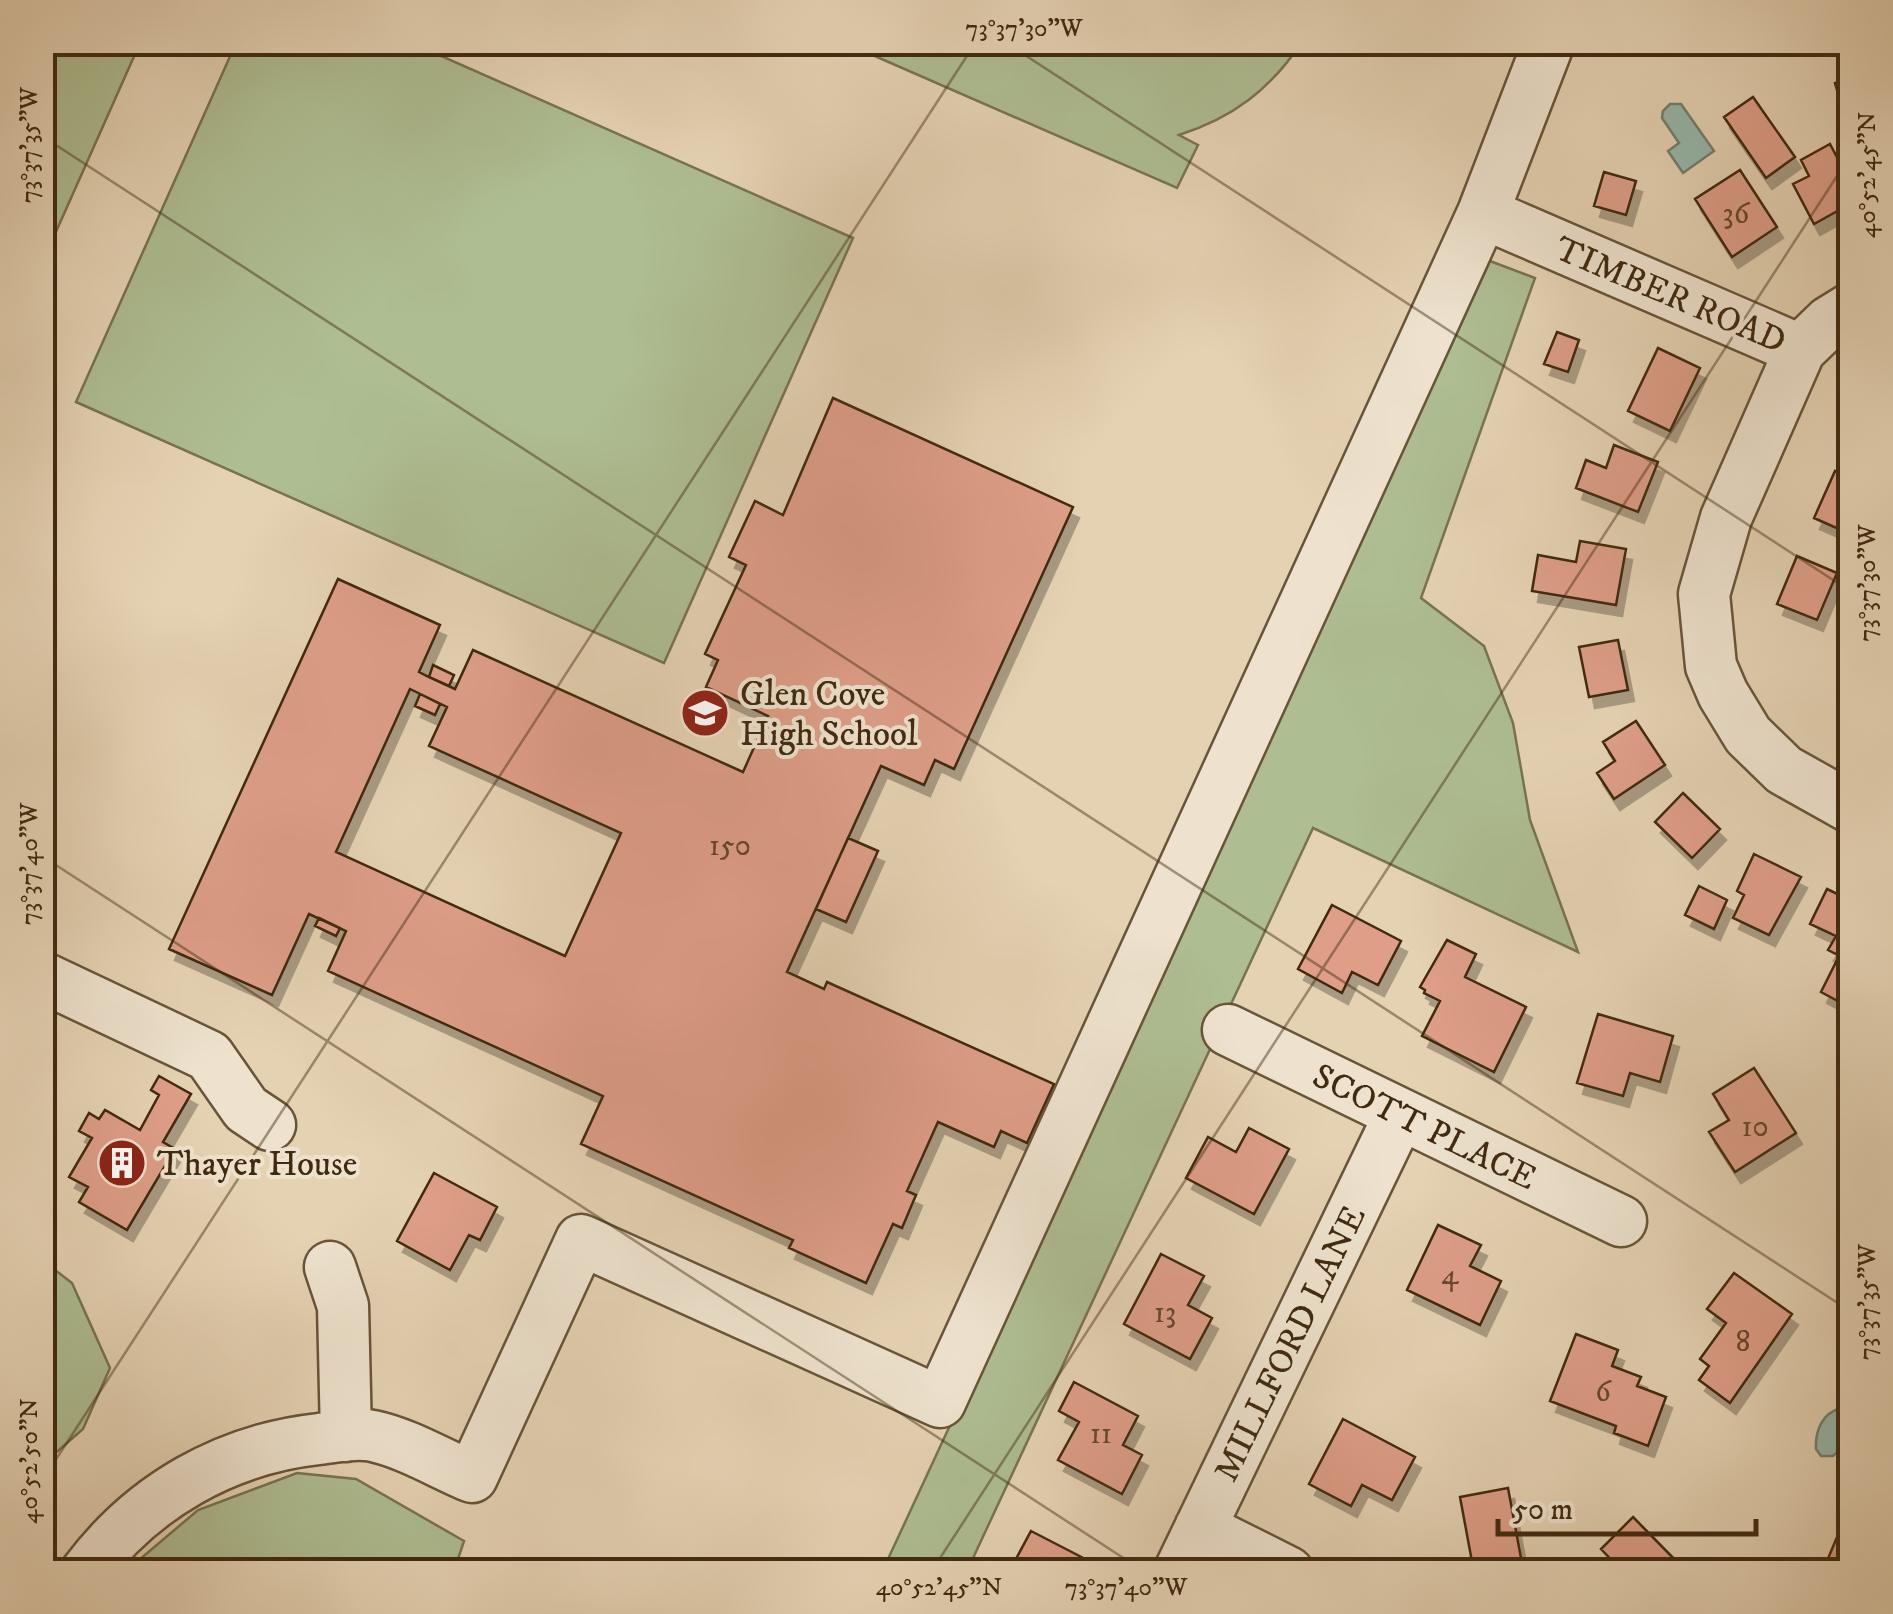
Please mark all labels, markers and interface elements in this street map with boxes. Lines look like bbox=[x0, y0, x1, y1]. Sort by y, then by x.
text: 73°37'30"W bbox=[965, 13, 1084, 44]
text: 73°37'35"W bbox=[14, 86, 45, 203]
text: 40°52'45"N bbox=[1852, 112, 1883, 238]
house number: 36 bbox=[1723, 196, 1751, 233]
street label: TIMBER ROAD bbox=[1548, 227, 1792, 364]
text: 73°37'30"W bbox=[1852, 523, 1883, 642]
place label: Glen Cove High School bbox=[740, 673, 918, 757]
school or university icon: Glen Cove High School bbox=[679, 687, 731, 739]
text: 73°37'40"W bbox=[14, 802, 45, 925]
house number: 150 bbox=[709, 828, 751, 865]
street label: SCOTT PLACE bbox=[1305, 1055, 1543, 1201]
house number: 10 bbox=[1741, 1109, 1769, 1146]
building icon: Thayer House bbox=[96, 1137, 148, 1189]
place label: Thayer House bbox=[157, 1143, 357, 1187]
street label: MILLFORD LANE bbox=[1205, 1199, 1377, 1489]
text: 73°37'35"W bbox=[1852, 1243, 1883, 1360]
house number: 4 bbox=[1441, 1257, 1459, 1294]
house number: 13 bbox=[1154, 1295, 1176, 1332]
house number: 8 bbox=[1735, 1324, 1751, 1361]
house number: 6 bbox=[1595, 1374, 1612, 1411]
text: 40°52'50"N bbox=[14, 1398, 45, 1524]
house number: 11 bbox=[1090, 1416, 1112, 1453]
scale bar bbox=[1498, 1474, 1756, 1536]
text: 50 m bbox=[1513, 1492, 1573, 1529]
text: 40°52'45"N bbox=[876, 1572, 1002, 1603]
text: 73°37'40"W bbox=[1065, 1572, 1188, 1603]

